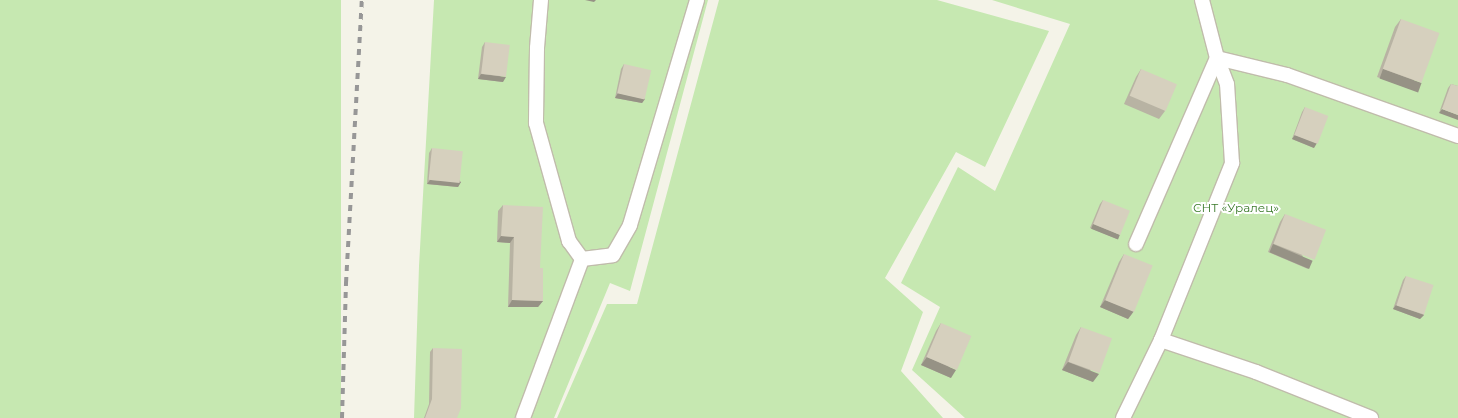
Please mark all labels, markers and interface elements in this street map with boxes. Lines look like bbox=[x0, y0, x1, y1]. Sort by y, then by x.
park label: СНТ «Уралец» bbox=[1193, 201, 1279, 215]

